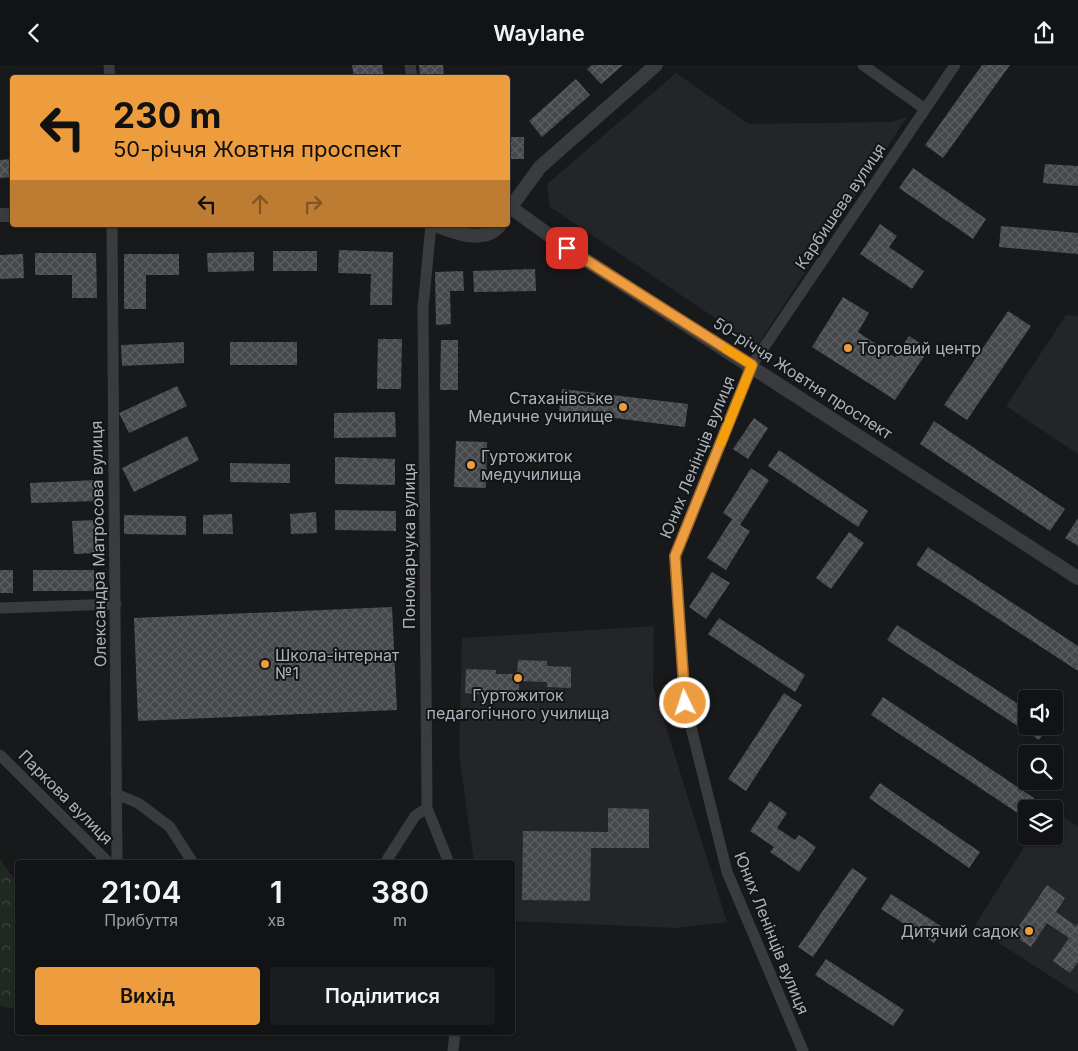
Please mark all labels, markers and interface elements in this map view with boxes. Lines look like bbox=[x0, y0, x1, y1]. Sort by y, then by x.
icon: back bbox=[20, 19, 48, 47]
icon: share bbox=[1030, 19, 1058, 47]
text: Waylane bbox=[493, 20, 585, 46]
text: 230 m bbox=[113, 94, 221, 136]
icon: left bbox=[30, 95, 95, 160]
text: 50-річчя Жовтня проспект bbox=[113, 136, 401, 162]
street label: Карбишева вулиця bbox=[790, 139, 890, 273]
icon: left bbox=[193, 190, 221, 218]
icon: ahead bbox=[246, 190, 274, 218]
icon: right bbox=[299, 190, 327, 218]
pin bbox=[546, 227, 588, 269]
icon: arrive bbox=[553, 234, 581, 262]
street label: 50-річчя Жовтня проспект bbox=[710, 313, 897, 444]
place label: Торговий центр bbox=[858, 338, 981, 358]
marker: Торговий центр bbox=[842, 342, 854, 354]
street label: Юних Ленінців вулиця bbox=[655, 373, 739, 541]
place label: Стаханівське Медичне училище bbox=[468, 388, 613, 426]
marker: Стаханівське Медичне училище bbox=[617, 401, 629, 413]
street label: Олександра Матросова вулиця bbox=[86, 421, 110, 667]
place label: Гуртожиток медучилища bbox=[481, 446, 581, 484]
marker: Гуртожиток медучилища bbox=[465, 459, 477, 471]
street label: Пономарчука вулиця bbox=[399, 463, 419, 629]
place label: Школа-інтернат №1 bbox=[275, 645, 400, 683]
marker: Школа-інтернат №1 bbox=[259, 658, 271, 670]
marker: Гуртожиток педагогічного училища bbox=[512, 672, 524, 684]
position arrow bbox=[658, 676, 710, 728]
place label: Гуртожиток педагогічного училища bbox=[426, 685, 610, 723]
map controls bbox=[1018, 690, 1063, 845]
button: sound bbox=[1018, 690, 1063, 735]
button: search bbox=[1018, 745, 1063, 790]
street label: Паркова вулиця bbox=[15, 746, 117, 848]
button: layers bbox=[1018, 800, 1063, 845]
street label: Юних Ленінців вулиця bbox=[730, 849, 814, 1017]
text: 21:04 bbox=[101, 874, 182, 910]
text: 1 bbox=[270, 874, 283, 910]
text: 380 bbox=[371, 874, 429, 910]
text: Прибуття bbox=[104, 910, 178, 930]
text: хв bbox=[267, 910, 285, 930]
text: m bbox=[393, 910, 407, 930]
place label: Дитячий садок bbox=[901, 921, 1019, 941]
marker: Дитячий садок bbox=[1023, 925, 1035, 937]
button: Вихід bbox=[35, 967, 260, 1025]
button: Поділитися bbox=[270, 967, 495, 1025]

